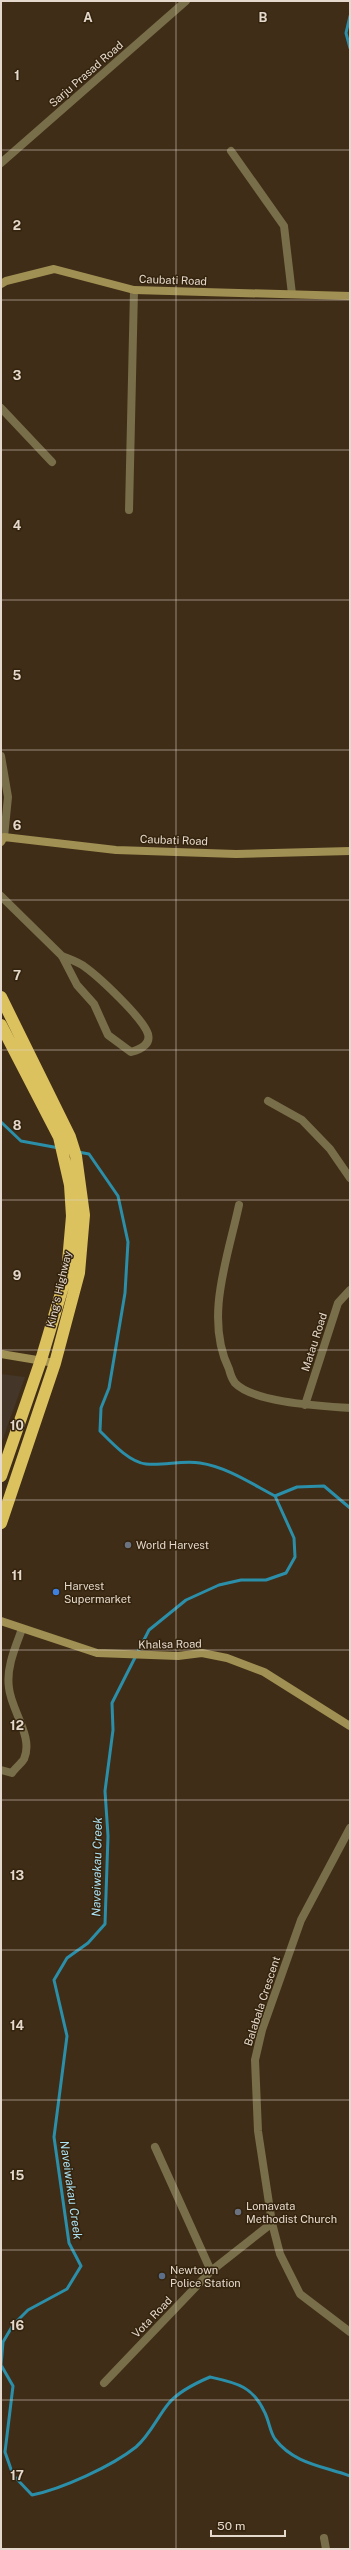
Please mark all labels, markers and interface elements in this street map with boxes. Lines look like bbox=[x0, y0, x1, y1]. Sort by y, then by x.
text: A bbox=[83, 10, 93, 25]
text: B bbox=[259, 10, 268, 25]
street label: Sarju Prasad Road bbox=[47, 39, 125, 109]
text: 1 bbox=[14, 68, 20, 83]
text: 2 bbox=[13, 218, 21, 233]
street label: Caubati Road bbox=[139, 273, 207, 287]
text: 3 bbox=[13, 368, 22, 383]
text: 4 bbox=[13, 518, 22, 533]
text: 5 bbox=[13, 668, 22, 683]
text: 6 bbox=[13, 818, 22, 833]
street label: Caubati Road bbox=[140, 833, 208, 847]
text: 7 bbox=[13, 968, 21, 983]
text: 8 bbox=[13, 1118, 22, 1133]
street label: King's Highway bbox=[44, 1250, 74, 1328]
text: 9 bbox=[13, 1268, 21, 1283]
street label: Matau Road bbox=[299, 1311, 329, 1373]
text: 10 bbox=[10, 1418, 24, 1433]
place label: World Harvest bbox=[136, 1539, 209, 1551]
marker: World Harvest bbox=[123, 1540, 133, 1550]
text: 11 bbox=[11, 1568, 23, 1583]
place label: Harvest Supermarket bbox=[64, 1580, 131, 1605]
marker: Harvest Supermarket bbox=[51, 1587, 61, 1597]
street label: Khalsa Road bbox=[138, 1637, 202, 1651]
text: 12 bbox=[10, 1718, 24, 1733]
water label: Naveiwakau Creek bbox=[89, 1817, 105, 1917]
text: 13 bbox=[10, 1868, 24, 1883]
street label: Balabala Crescent bbox=[242, 1955, 282, 2047]
text: 14 bbox=[10, 2018, 25, 2033]
water label: Naveiwakau Creek bbox=[57, 2140, 85, 2241]
text: 15 bbox=[10, 2168, 24, 2183]
place label: Lomavata Methodist Church bbox=[246, 2200, 337, 2225]
marker: Lomavata Methodist Church bbox=[233, 2207, 243, 2217]
place label: Newtown Police Station bbox=[170, 2264, 241, 2289]
marker: Newtown Police Station bbox=[157, 2271, 167, 2281]
street label: Vota Road bbox=[130, 2294, 174, 2340]
text: 16 bbox=[10, 2318, 24, 2333]
text: 17 bbox=[10, 2468, 24, 2483]
scale bar bbox=[211, 2512, 285, 2538]
text: 50 m bbox=[217, 2519, 245, 2533]

